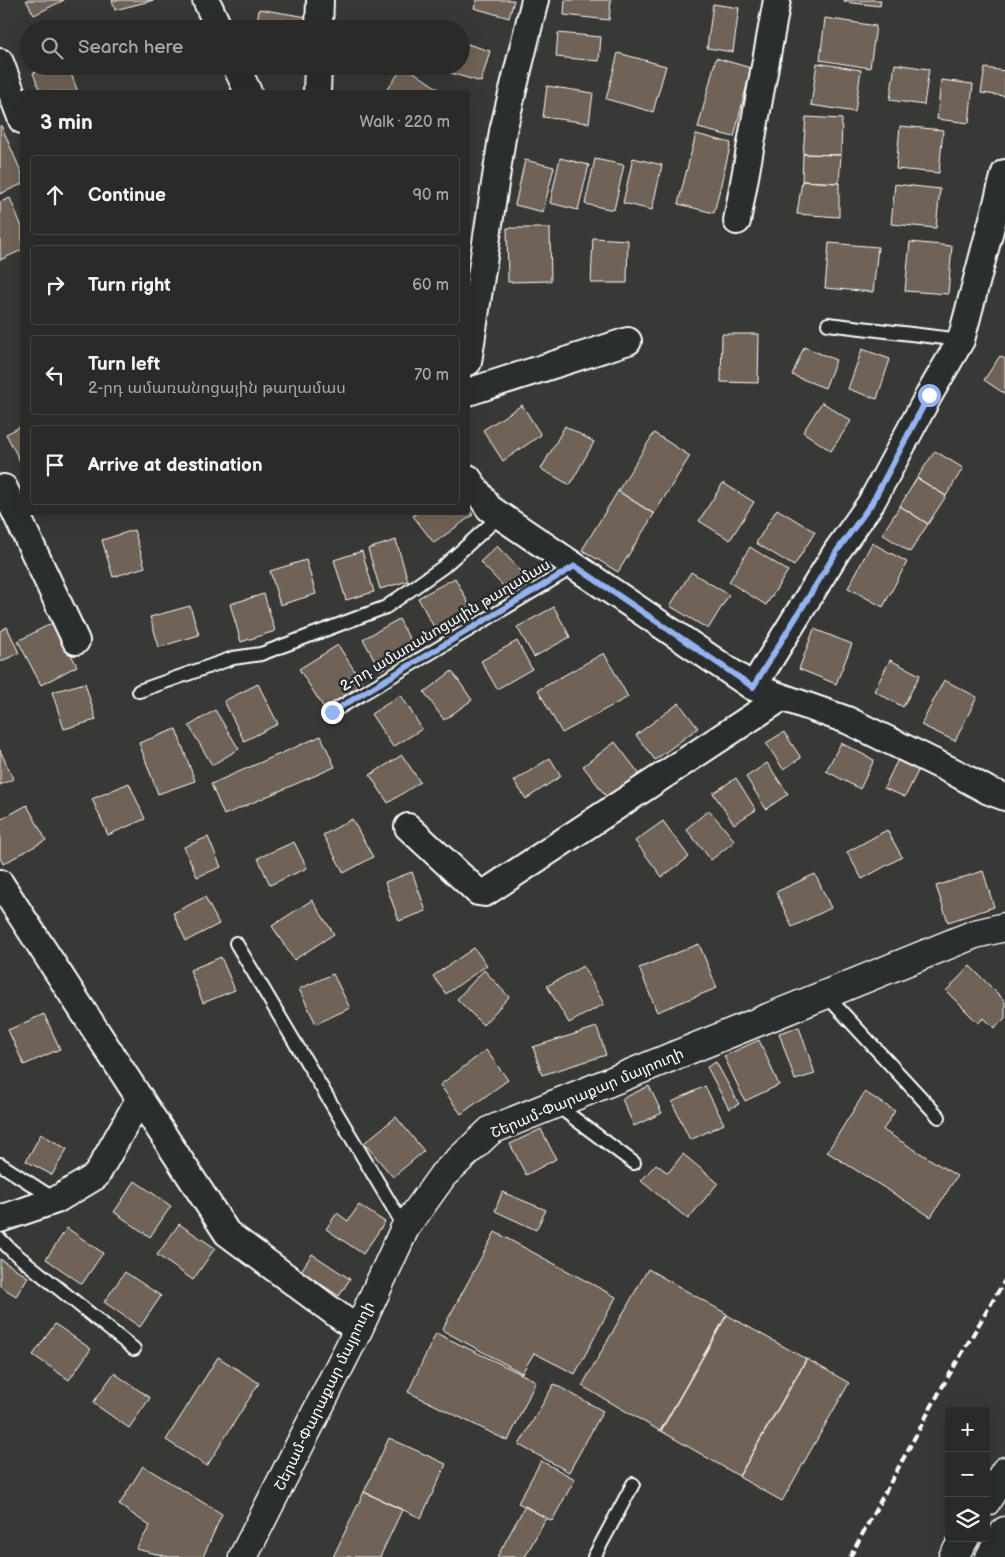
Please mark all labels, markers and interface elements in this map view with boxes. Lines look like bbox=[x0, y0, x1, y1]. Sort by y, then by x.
search box bbox=[20, 20, 470, 75]
icon: search bbox=[38, 34, 66, 62]
text: Search here bbox=[78, 36, 183, 59]
text: 3 min bbox=[40, 110, 93, 135]
text: Walk · 220 m bbox=[360, 113, 450, 132]
icon: ahead bbox=[41, 181, 69, 209]
text: Continue bbox=[88, 184, 166, 207]
text: 90 m bbox=[413, 186, 449, 205]
icon: right bbox=[41, 271, 69, 299]
text: Turn right bbox=[88, 274, 171, 297]
text: 60 m bbox=[412, 276, 449, 295]
text: Turn left bbox=[88, 353, 160, 376]
icon: left bbox=[41, 361, 69, 389]
text: 70 m bbox=[414, 366, 449, 385]
text: 2-րդ ամառանոցային թաղամաս bbox=[88, 379, 346, 398]
route start bbox=[918, 384, 941, 407]
icon: arrive bbox=[41, 451, 69, 479]
text: Arrive at destination bbox=[88, 454, 263, 477]
street label: 2-րդ ամառանոցային թաղամաս bbox=[337, 555, 554, 696]
route end bbox=[321, 701, 344, 724]
street label: Շերամ-Փարաքար մայրուղի bbox=[488, 1044, 687, 1143]
street label: Շերամ-Փարաքար մայրուղի bbox=[270, 1299, 379, 1494]
map controls bbox=[945, 1407, 990, 1542]
button: + bbox=[945, 1407, 990, 1452]
button: − bbox=[945, 1452, 990, 1497]
button: layers bbox=[945, 1497, 990, 1542]

